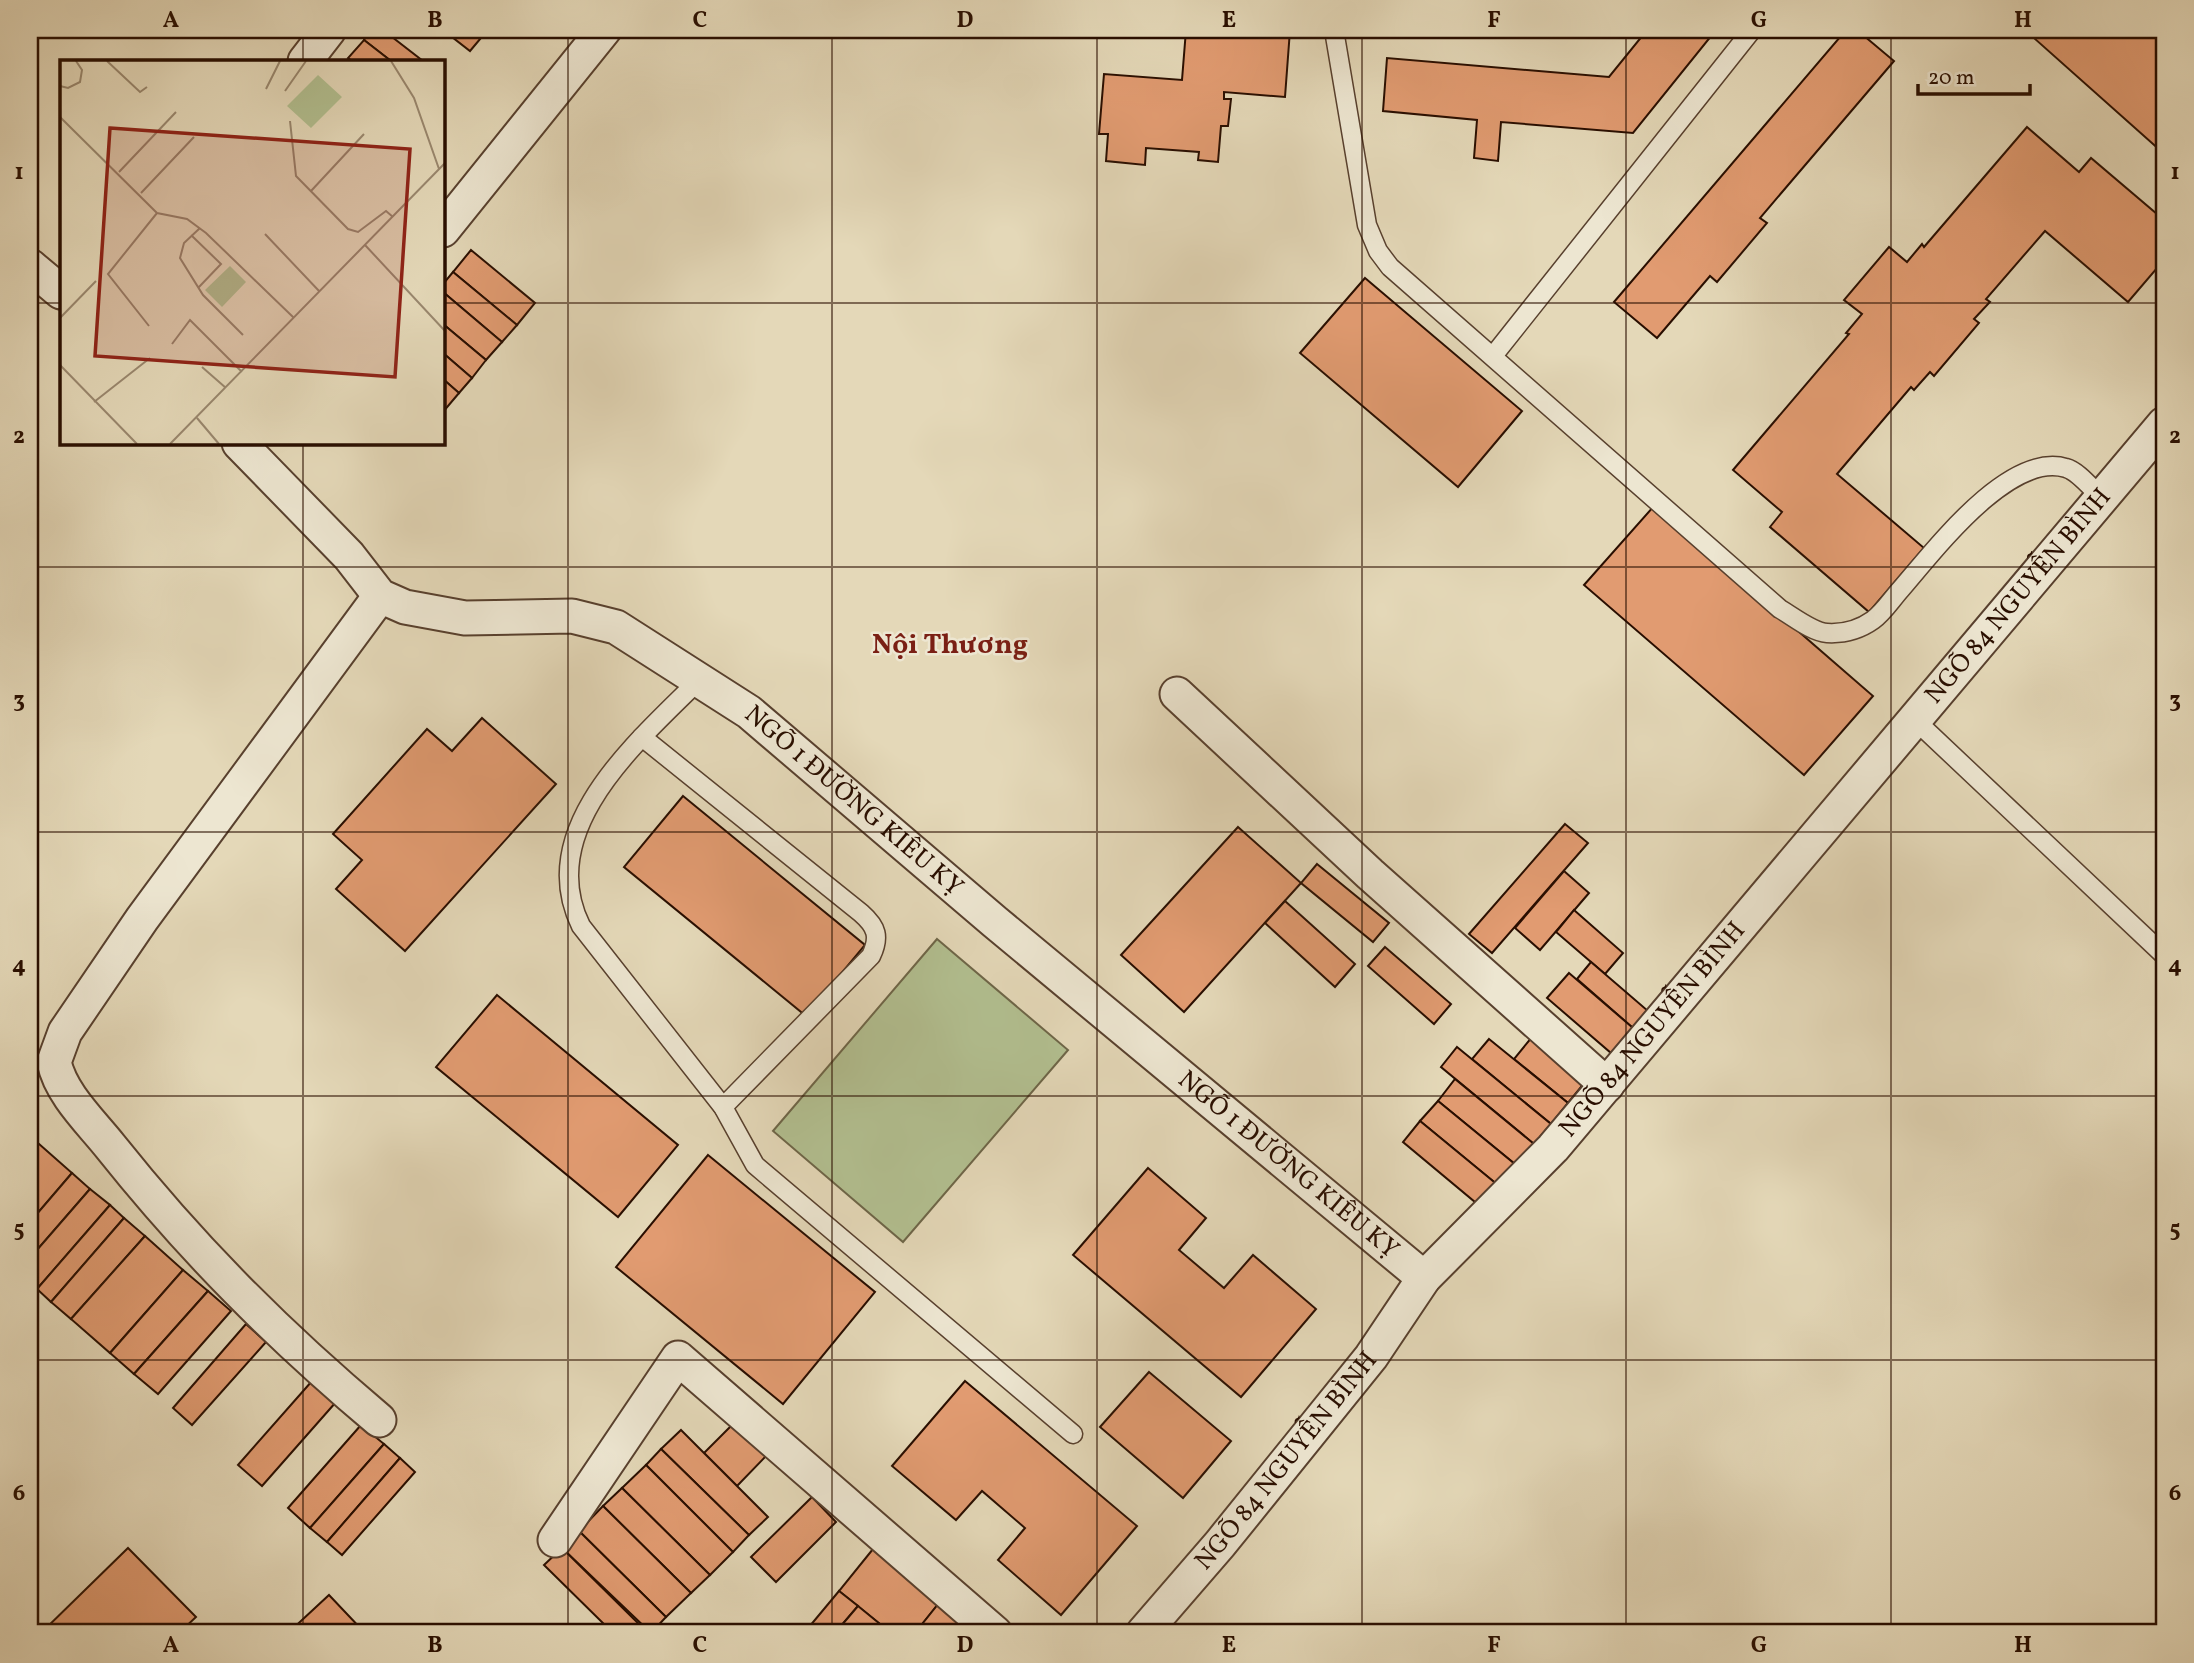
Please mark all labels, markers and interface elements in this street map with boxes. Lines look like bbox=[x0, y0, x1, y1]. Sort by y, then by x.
text: A bbox=[163, 5, 179, 37]
text: B bbox=[427, 5, 443, 37]
text: C bbox=[693, 5, 707, 37]
text: D bbox=[957, 5, 974, 37]
text: E bbox=[1222, 5, 1236, 37]
text: F bbox=[1487, 5, 1501, 37]
text: G bbox=[1751, 5, 1767, 37]
text: H bbox=[2014, 5, 2032, 37]
scale bar bbox=[1918, 52, 2030, 96]
inset map bbox=[60, 60, 444, 444]
text: 20 m bbox=[1928, 64, 1974, 93]
text: 1 bbox=[14, 157, 24, 189]
text: 1 bbox=[2170, 157, 2180, 189]
text: 2 bbox=[13, 421, 25, 453]
text: 2 bbox=[2169, 421, 2181, 453]
street label: NGÕ 84 NGUYỄN BÌNH bbox=[1917, 481, 2120, 712]
district label: Nội Thương bbox=[872, 626, 1028, 665]
text: 3 bbox=[13, 685, 25, 717]
text: 3 bbox=[2169, 685, 2181, 717]
street label: NGÕ 1 ĐƯỜNG KIÊU KỴ bbox=[736, 697, 971, 905]
street label: NGÕ 84 NGUYỄN BÌNH bbox=[1551, 914, 1754, 1145]
text: 4 bbox=[12, 950, 26, 982]
text: 4 bbox=[2168, 950, 2182, 982]
street label: NGÕ 1 ĐƯỜNG KIÊU KỴ bbox=[1170, 1063, 1406, 1268]
text: 5 bbox=[13, 1214, 25, 1246]
text: 5 bbox=[2169, 1214, 2181, 1246]
street label: NGÕ 84 NGUYỄN BÌNH bbox=[1187, 1344, 1386, 1578]
text: 6 bbox=[13, 1478, 25, 1510]
text: 6 bbox=[2169, 1478, 2181, 1510]
text: A bbox=[163, 1630, 179, 1662]
text: B bbox=[427, 1630, 443, 1662]
text: C bbox=[693, 1630, 707, 1662]
text: D bbox=[957, 1630, 974, 1662]
text: E bbox=[1222, 1630, 1236, 1662]
text: F bbox=[1487, 1630, 1501, 1662]
text: G bbox=[1751, 1630, 1767, 1662]
text: H bbox=[2014, 1630, 2032, 1662]

